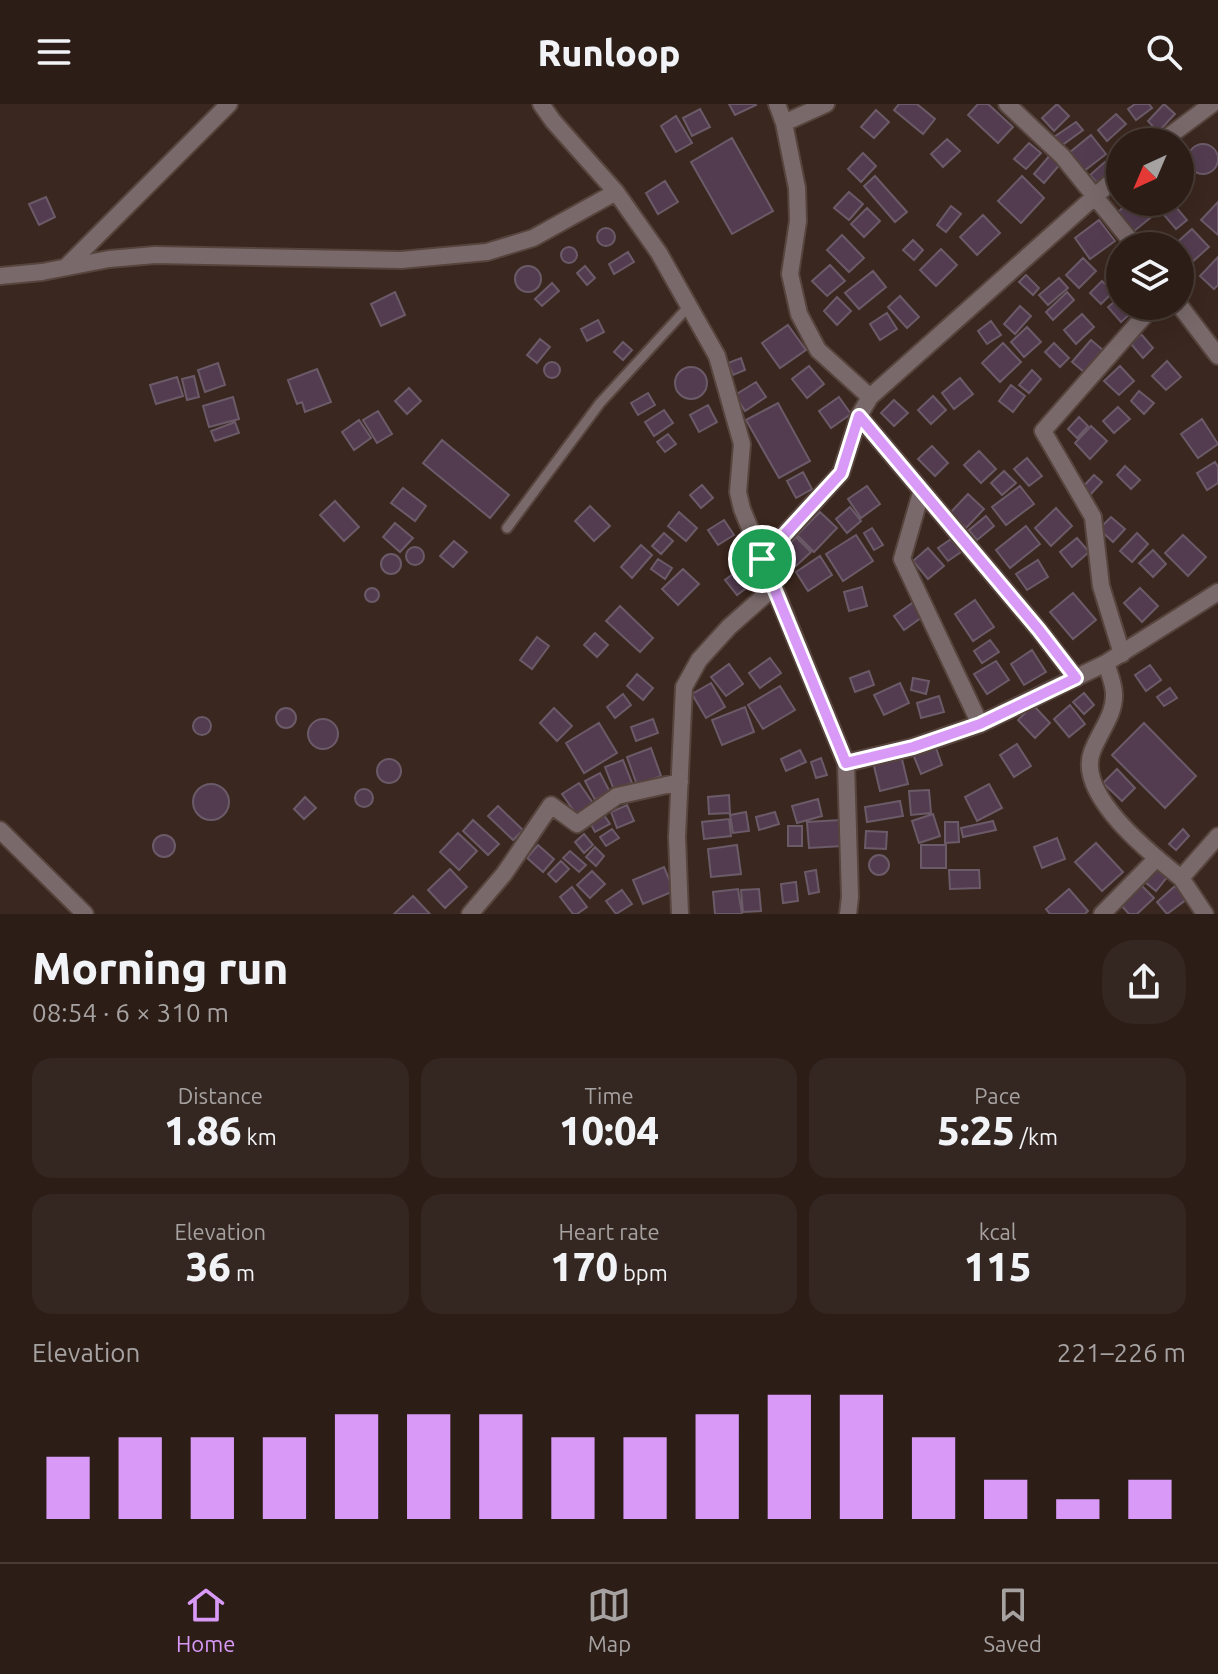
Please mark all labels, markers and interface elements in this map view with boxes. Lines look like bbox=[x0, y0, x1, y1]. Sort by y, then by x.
icon: menu bbox=[32, 30, 76, 74]
icon: search bbox=[1142, 30, 1186, 74]
text: Runloop bbox=[538, 32, 680, 73]
north arrow bbox=[1106, 128, 1194, 216]
map controls bbox=[1106, 128, 1194, 320]
button: layers bbox=[1106, 232, 1194, 320]
pin bbox=[728, 525, 796, 593]
icon: arrive bbox=[740, 537, 784, 581]
button: share bbox=[1102, 940, 1186, 1024]
text: Morning run bbox=[32, 943, 288, 992]
text: 08:54 · 6 × 310 m bbox=[32, 998, 229, 1027]
text: Distance bbox=[178, 1083, 263, 1108]
text: Time bbox=[584, 1083, 634, 1108]
text: Pace bbox=[974, 1083, 1021, 1108]
text: 1.86 bbox=[164, 1108, 242, 1153]
text: 10:04 bbox=[559, 1108, 659, 1153]
text: 5:25 bbox=[937, 1108, 1015, 1153]
text: km bbox=[242, 1124, 277, 1149]
text: /km bbox=[1015, 1124, 1058, 1149]
text: Elevation bbox=[174, 1219, 266, 1244]
text: Heart rate bbox=[558, 1219, 660, 1244]
text: kcal bbox=[979, 1219, 1017, 1244]
text: 36 bbox=[186, 1244, 231, 1289]
text: 170 bbox=[550, 1244, 618, 1289]
text: 115 bbox=[964, 1244, 1032, 1289]
text: m bbox=[231, 1260, 255, 1285]
text: bpm bbox=[618, 1260, 668, 1285]
text: Elevation bbox=[32, 1338, 140, 1367]
text: 221–226 m bbox=[1057, 1338, 1186, 1367]
tab: Home bbox=[176, 1583, 235, 1656]
tab: Map bbox=[587, 1583, 631, 1656]
tab: Saved bbox=[983, 1583, 1042, 1656]

